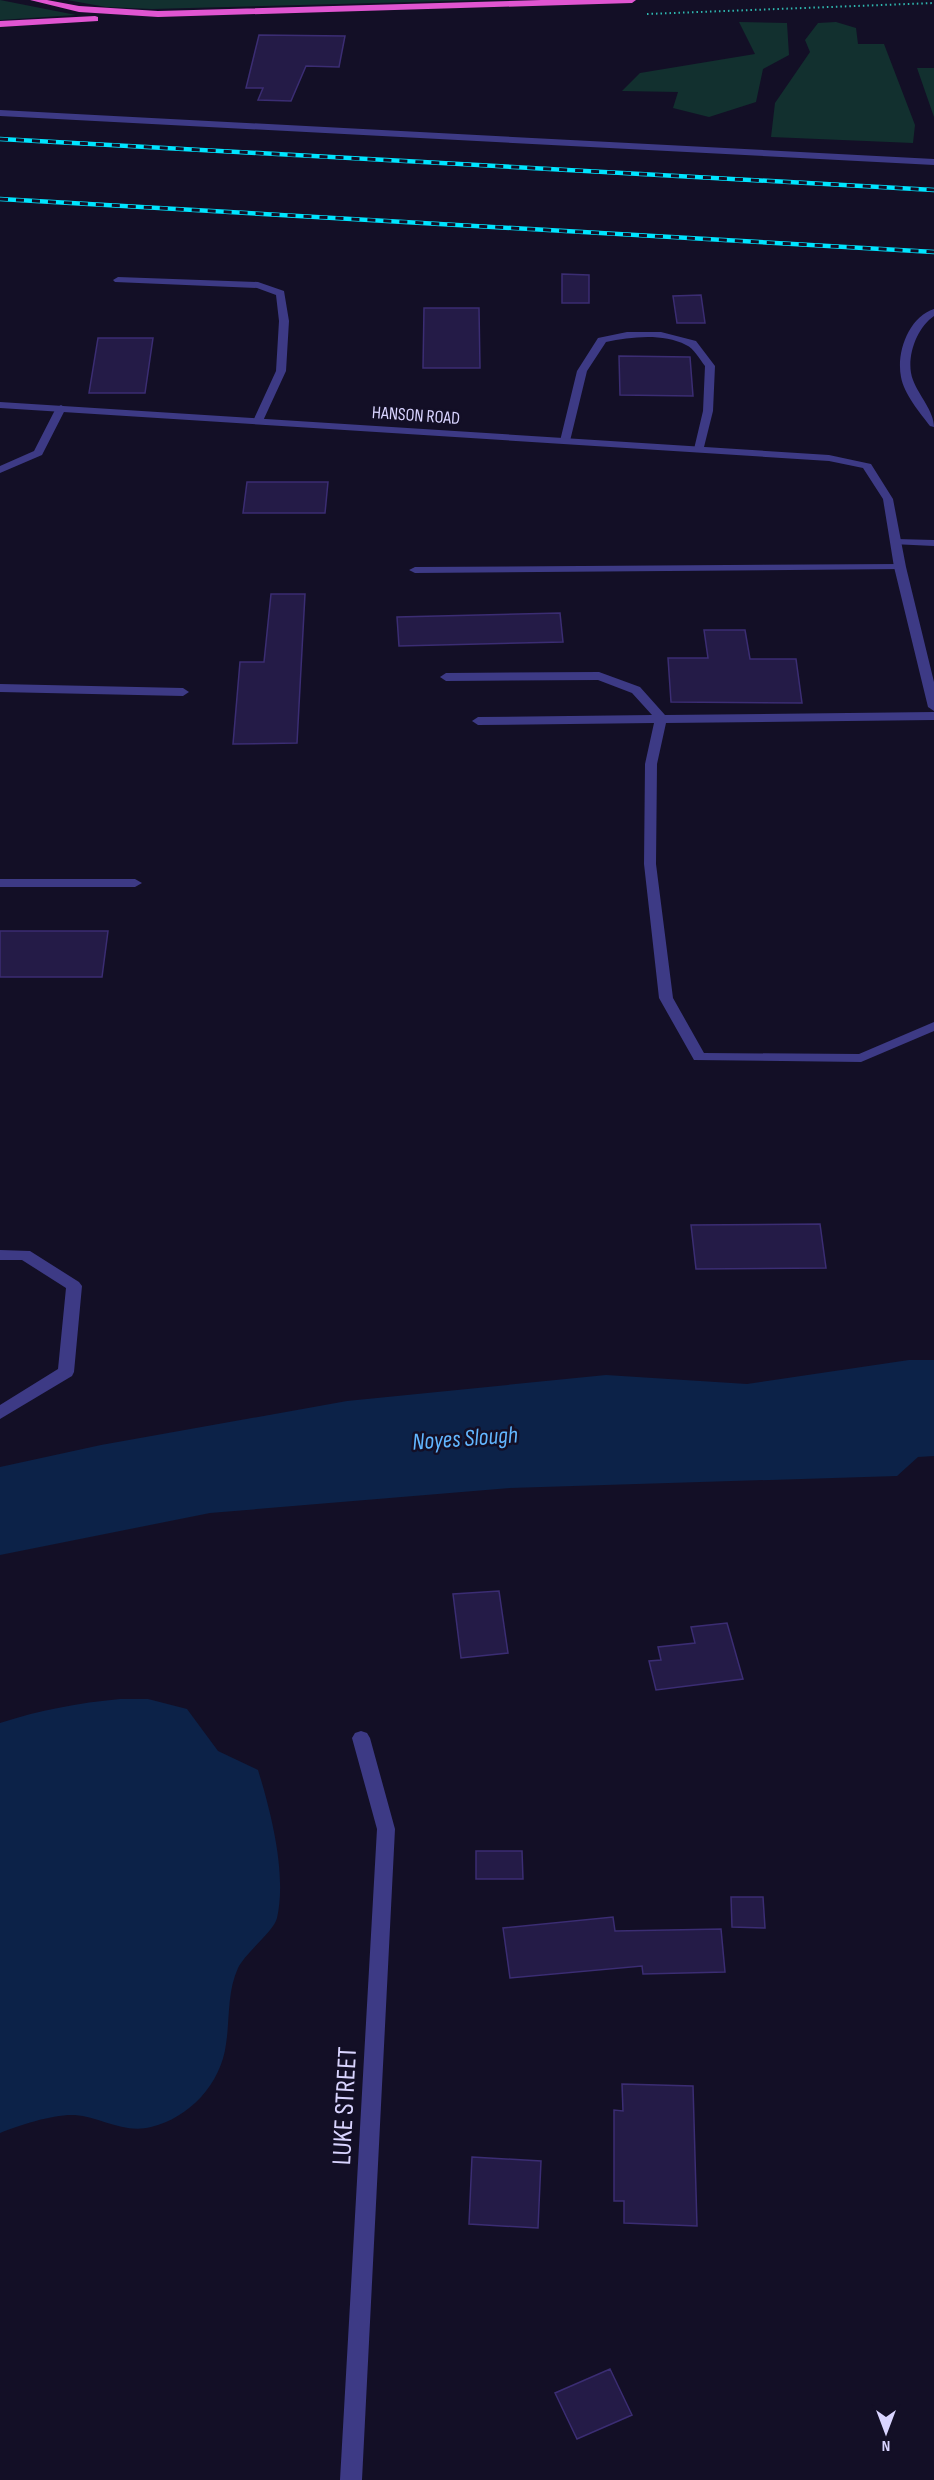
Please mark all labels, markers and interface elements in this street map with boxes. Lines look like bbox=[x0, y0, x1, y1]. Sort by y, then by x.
street label: HANSON ROAD bbox=[371, 402, 461, 429]
water label: Noyes Slough bbox=[411, 1420, 519, 1457]
street label: LUKE STREET bbox=[326, 2046, 364, 2166]
north arrow bbox=[856, 2402, 916, 2462]
text: N bbox=[882, 2436, 890, 2455]

